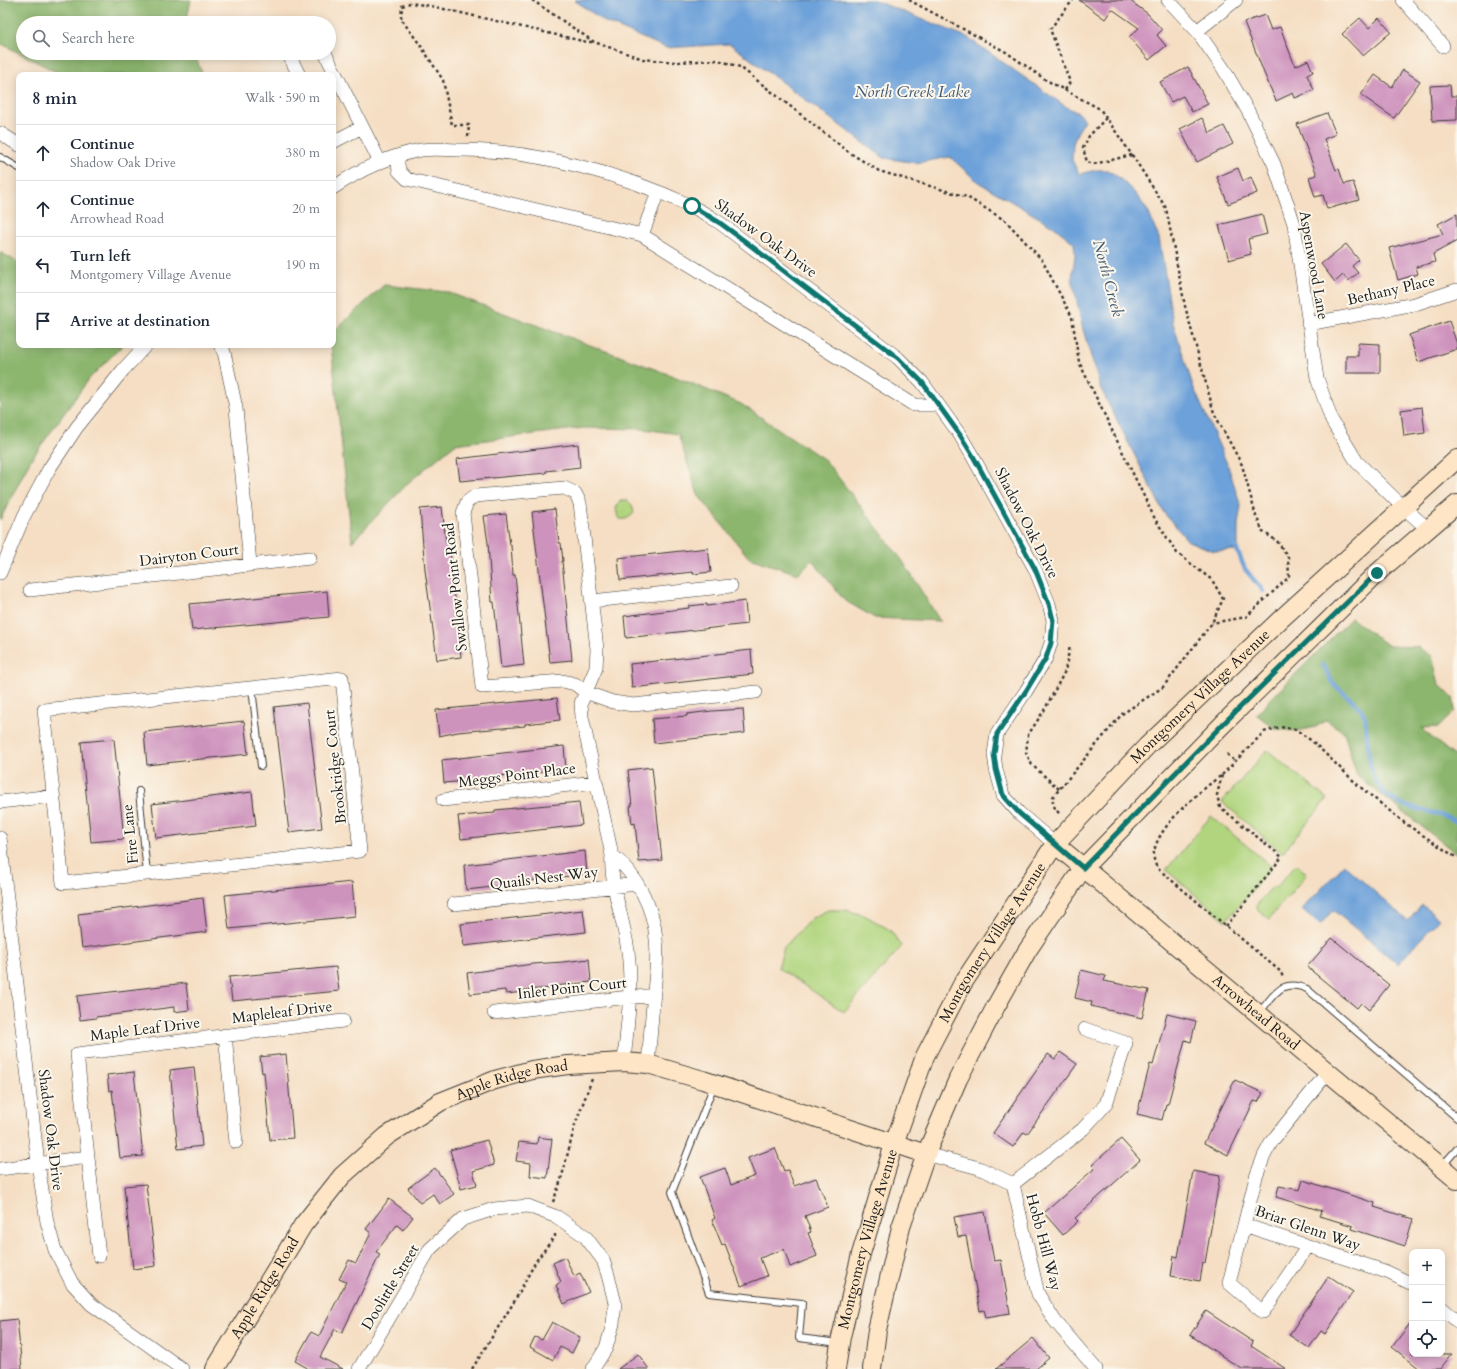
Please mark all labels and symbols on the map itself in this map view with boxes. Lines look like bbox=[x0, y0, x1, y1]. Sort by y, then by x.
water label: North Creek Lake bbox=[855, 81, 970, 103]
street label: Shadow Oak Drive bbox=[711, 194, 821, 282]
route start bbox=[683, 197, 701, 215]
street label: Aspenwood Lane bbox=[1295, 209, 1333, 321]
water label: North Creek bbox=[1087, 237, 1129, 319]
street label: Bethany Place bbox=[1345, 270, 1437, 310]
street label: Shadow Oak Drive bbox=[990, 464, 1064, 582]
street label: Swallow Point Road bbox=[438, 522, 472, 652]
street label: Dairyton Court bbox=[138, 539, 240, 571]
route end bbox=[1368, 564, 1386, 582]
street label: Montgomery Village Avenue bbox=[1126, 625, 1274, 768]
street label: Brookridge Court bbox=[319, 709, 351, 825]
street label: Meggs Point Place bbox=[457, 758, 577, 792]
street label: Fire Lane bbox=[117, 803, 143, 865]
street label: Montgomery Village Avenue bbox=[934, 858, 1050, 1026]
street label: Quails Nest Way bbox=[489, 861, 599, 895]
street label: Arrowhead Road bbox=[1208, 970, 1304, 1054]
street label: Inlet Point Court bbox=[516, 972, 628, 1004]
street label: Mapleleaf Drive bbox=[231, 996, 334, 1028]
street label: Maple Leaf Drive bbox=[89, 1012, 201, 1046]
street label: Apple Ridge Road bbox=[452, 1055, 569, 1105]
street label: Shadow Oak Drive bbox=[34, 1068, 68, 1192]
street label: Montgomery Village Avenue bbox=[833, 1146, 902, 1331]
street label: Hobb Hill Way bbox=[1021, 1191, 1067, 1293]
street label: Briar Glenn Way bbox=[1253, 1201, 1364, 1255]
street label: Apple Ridge Road bbox=[226, 1233, 303, 1343]
street label: Doolittle Street bbox=[357, 1240, 424, 1334]

